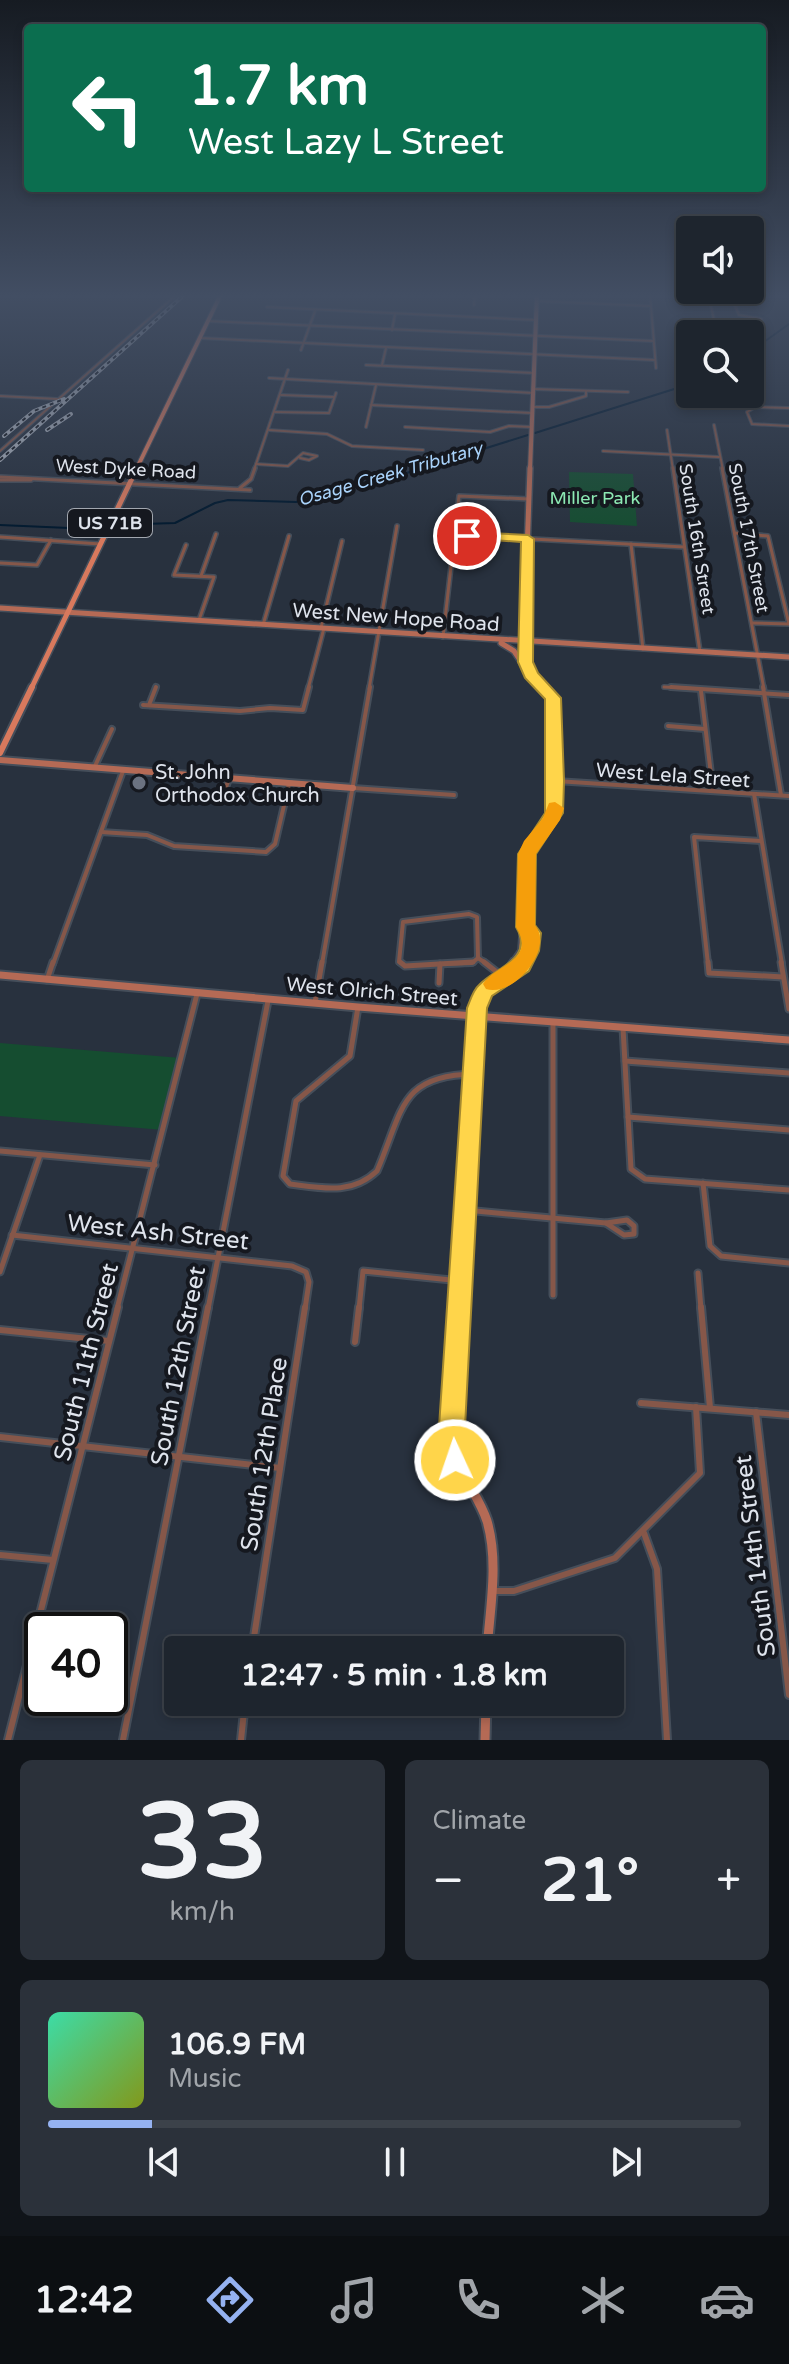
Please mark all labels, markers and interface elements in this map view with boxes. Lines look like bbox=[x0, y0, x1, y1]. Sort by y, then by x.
text: 1.7 km bbox=[188, 53, 369, 120]
icon: left bbox=[56, 56, 160, 160]
text: West Lazy L Street bbox=[188, 121, 504, 164]
map controls bbox=[676, 216, 764, 408]
button: sound bbox=[676, 216, 764, 304]
button: search bbox=[676, 320, 764, 408]
water label: Osage Creek Tributary bbox=[295, 437, 487, 511]
street label: West Dyke Road bbox=[55, 454, 197, 484]
street label: South 17th Street bbox=[724, 461, 774, 615]
street label: South 16th Street bbox=[674, 462, 720, 616]
park label: Miller Park bbox=[550, 487, 641, 509]
pin bbox=[433, 502, 501, 570]
road number: US 71B bbox=[68, 509, 152, 537]
icon: arrive bbox=[445, 514, 489, 558]
street label: West New Hope Road bbox=[292, 599, 500, 637]
street label: West Lela Street bbox=[595, 759, 751, 793]
place label: St. John Orthodox Church bbox=[155, 761, 320, 808]
marker: St. John Orthodox Church bbox=[130, 774, 148, 792]
street label: West Olrich Street bbox=[285, 973, 459, 1011]
street label: West Ash Street bbox=[66, 1209, 250, 1256]
street label: South 11th Street bbox=[48, 1260, 125, 1464]
street label: South 12th Street bbox=[145, 1264, 212, 1468]
street label: South 12th Place bbox=[235, 1355, 294, 1553]
position arrow bbox=[413, 1418, 497, 1502]
street label: South 14th Street bbox=[729, 1454, 782, 1658]
speed limit sign: 40 bbox=[24, 1612, 128, 1716]
text: 12:47 · 5 min · 1.8 km bbox=[241, 1657, 547, 1694]
text: 33 bbox=[137, 1781, 268, 1906]
text: Climate bbox=[433, 1805, 526, 1836]
text: 21° bbox=[541, 1845, 639, 1917]
text: − bbox=[433, 1855, 464, 1908]
text: + bbox=[716, 1855, 741, 1908]
text: km/h bbox=[170, 1896, 235, 1927]
text: 106.9 FM bbox=[168, 2026, 306, 2063]
text: Music bbox=[168, 2063, 241, 2094]
icon: previous bbox=[142, 2140, 186, 2184]
icon: pause bbox=[373, 2140, 417, 2184]
icon: next bbox=[604, 2140, 648, 2184]
icon: directions bbox=[202, 2272, 258, 2328]
icon: music bbox=[326, 2272, 382, 2328]
icon: phone bbox=[450, 2272, 506, 2328]
icon: climate bbox=[575, 2272, 631, 2328]
icon: car bbox=[699, 2272, 755, 2328]
text: 12:42 bbox=[34, 2279, 134, 2322]

